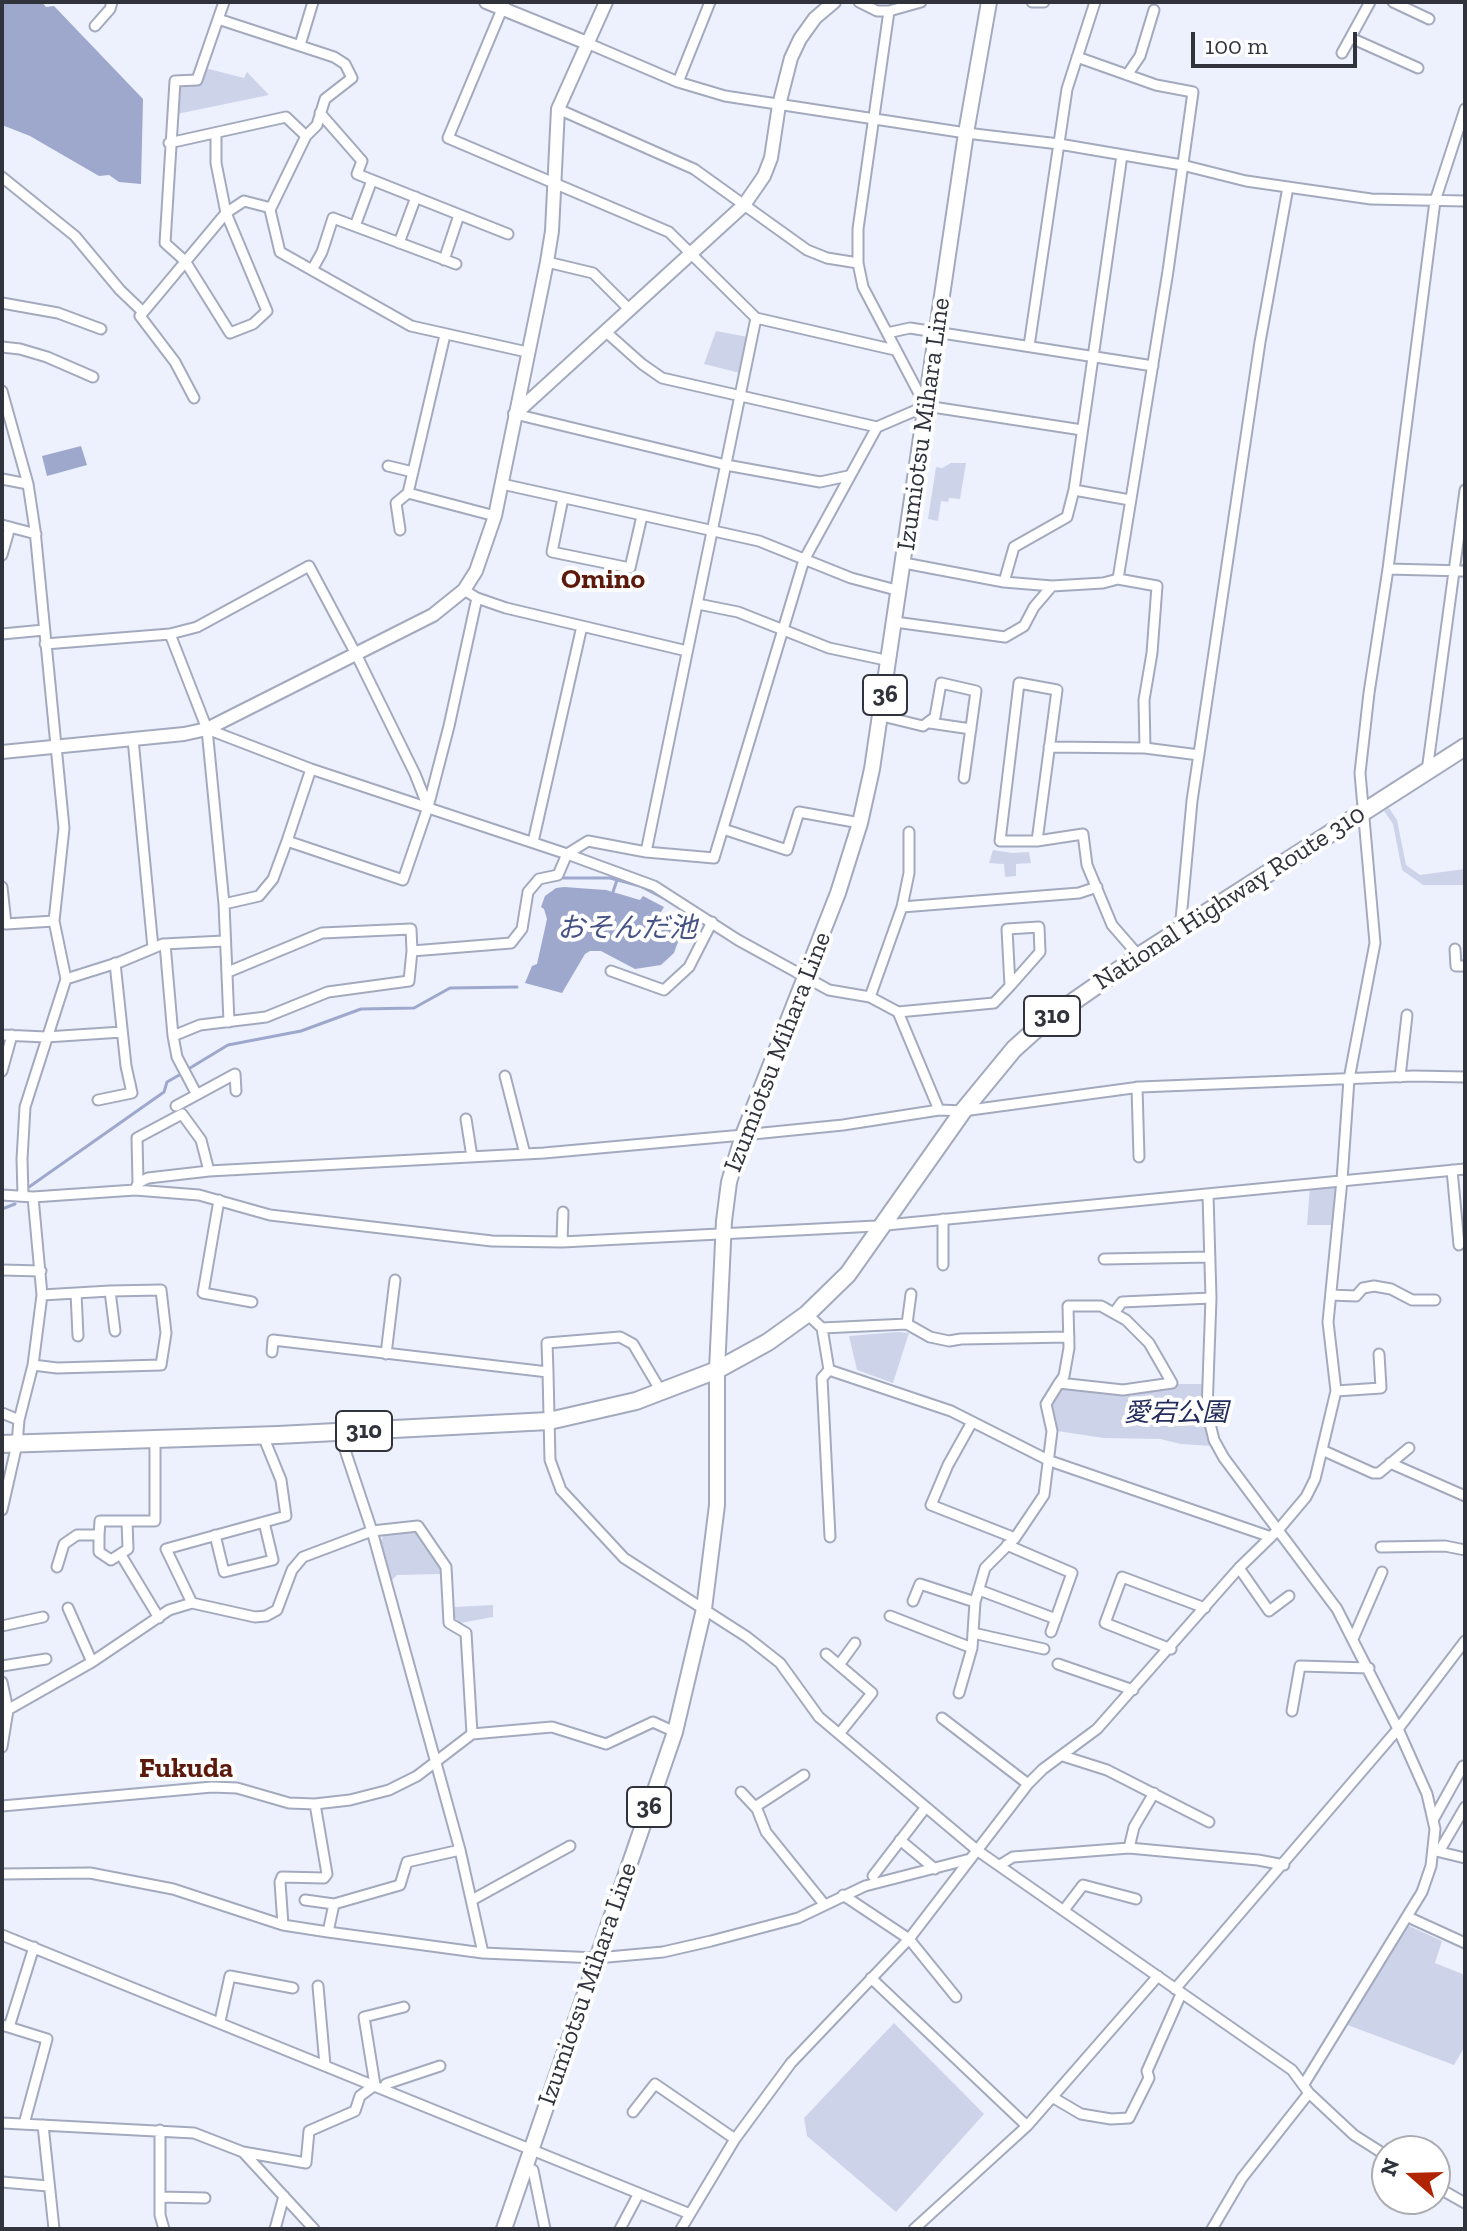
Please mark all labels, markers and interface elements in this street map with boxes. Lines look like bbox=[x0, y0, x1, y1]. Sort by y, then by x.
scale bar bbox=[1195, 16, 1361, 66]
text: 100 m bbox=[1205, 31, 1268, 60]
street label: Izumiotsu Mihara Line bbox=[891, 296, 957, 552]
district label: Omino bbox=[561, 563, 645, 597]
road number: 36 bbox=[863, 675, 907, 715]
street label: National Highway Route 310 bbox=[1089, 799, 1371, 997]
water label: おそんだ池 bbox=[557, 912, 697, 946]
street label: Izumiotsu Mihara Line bbox=[718, 927, 838, 1177]
road number: 310 bbox=[1024, 996, 1080, 1036]
park label: 愛宕公園 bbox=[1124, 1398, 1228, 1430]
road number: 310 bbox=[336, 1411, 392, 1451]
district label: Fukuda bbox=[139, 1752, 233, 1786]
road number: 36 bbox=[627, 1787, 671, 1827]
street label: Izumiotsu Mihara Line bbox=[532, 1858, 644, 2110]
north arrow bbox=[1371, 2135, 1451, 2215]
text: N bbox=[1374, 2155, 1405, 2180]

